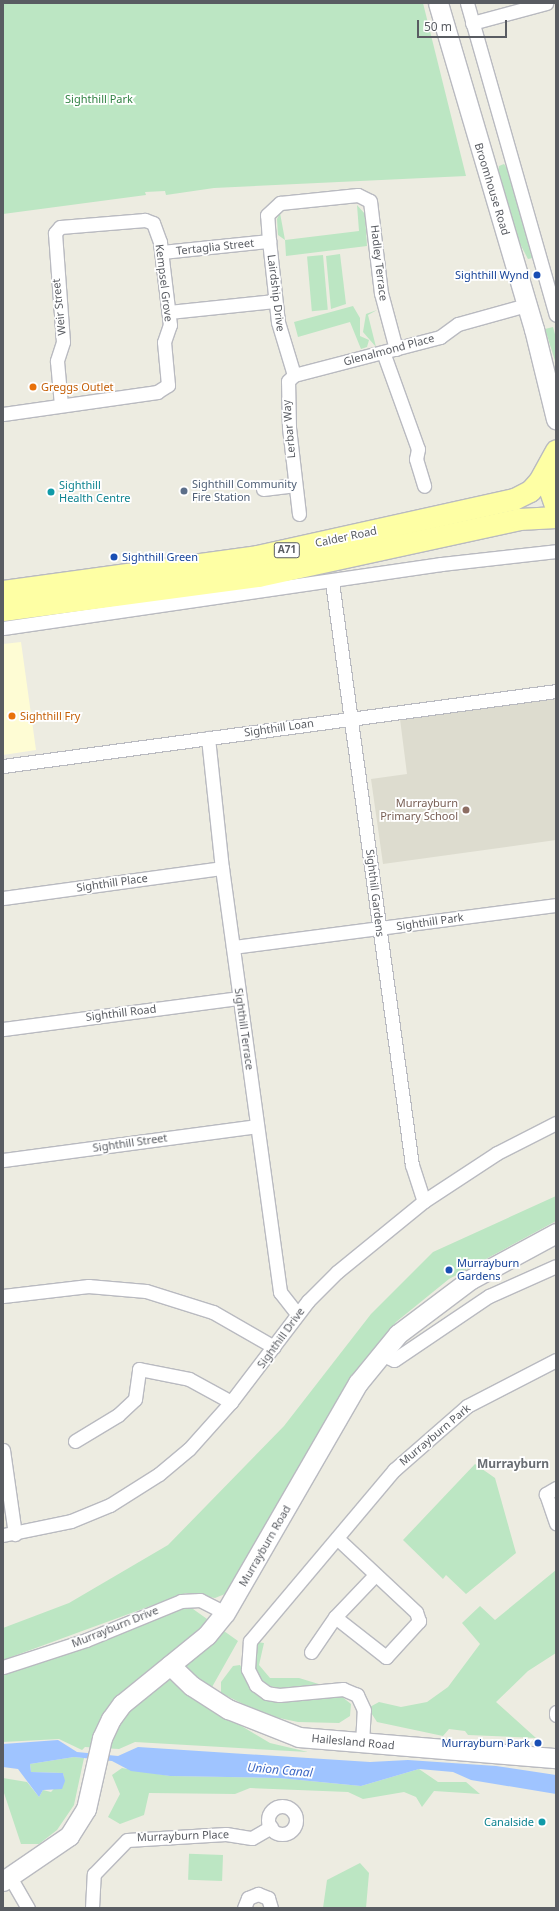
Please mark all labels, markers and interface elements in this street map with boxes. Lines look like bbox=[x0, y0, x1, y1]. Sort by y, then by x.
scale bar bbox=[419, 12, 509, 38]
text: 50 m bbox=[424, 18, 452, 35]
park label: Sighthill Park bbox=[65, 92, 133, 106]
street label: Broomhouse Road bbox=[472, 141, 512, 237]
street label: Hadley Terrace bbox=[368, 224, 390, 302]
street label: Tertaglia Street bbox=[175, 236, 255, 258]
street label: Kempsel Grove bbox=[153, 244, 175, 322]
street label: Lairdship Drive bbox=[265, 254, 287, 332]
place label: Sighthill Wynd bbox=[455, 268, 529, 282]
marker: Sighthill Wynd bbox=[532, 270, 542, 280]
street label: Weir Street bbox=[49, 278, 69, 336]
street label: Glenalmond Place bbox=[342, 332, 436, 368]
place label: Greggs Outlet bbox=[41, 380, 114, 394]
marker: Greggs Outlet bbox=[28, 382, 38, 392]
street label: Lerbar Way bbox=[280, 399, 298, 459]
place label: Sighthill Community Fire Station bbox=[192, 478, 297, 504]
place label: Sighthill Health Centre bbox=[59, 479, 130, 505]
marker: Sighthill Community Fire Station bbox=[179, 486, 189, 496]
marker: Sighthill Health Centre bbox=[46, 487, 56, 497]
street label: Calder Road bbox=[314, 524, 378, 550]
road number: A71 bbox=[273, 542, 301, 558]
place label: Sighthill Green bbox=[122, 550, 198, 564]
marker: Sighthill Green bbox=[109, 552, 119, 562]
place label: Sighthill Fry bbox=[20, 709, 80, 723]
marker: Sighthill Fry bbox=[7, 711, 17, 721]
street label: Sighthill Loan bbox=[243, 717, 315, 739]
place label: Murrayburn Primary School bbox=[380, 797, 458, 823]
marker: Murrayburn Primary School bbox=[461, 805, 471, 815]
street label: Sighthill Gardens bbox=[363, 848, 387, 938]
street label: Sighthill Place bbox=[76, 871, 148, 895]
street label: Sighthill Park bbox=[395, 911, 465, 933]
street label: Sighthill Terrace bbox=[232, 987, 256, 1071]
street label: Sighthill Road bbox=[85, 1002, 157, 1024]
street label: Sighthill Street bbox=[92, 1131, 168, 1155]
place label: Murrayburn Gardens bbox=[457, 1257, 519, 1283]
marker: Murrayburn Gardens bbox=[444, 1265, 454, 1275]
street label: Sighthill Drive bbox=[255, 1305, 307, 1371]
street label: Murrayburn Park bbox=[397, 1402, 473, 1468]
district label: Murrayburn bbox=[477, 1457, 549, 1471]
street label: Murrayburn Road bbox=[236, 1503, 294, 1589]
street label: Murrayburn Drive bbox=[70, 1604, 160, 1650]
street label: Hailesland Road bbox=[311, 1732, 395, 1752]
place label: Murrayburn Park bbox=[442, 1736, 530, 1750]
marker: Murrayburn Park bbox=[533, 1738, 543, 1748]
water label: Union Canal bbox=[247, 1760, 313, 1780]
place label: Canalside bbox=[484, 1815, 534, 1829]
marker: Canalside bbox=[537, 1817, 547, 1827]
street label: Murrayburn Place bbox=[137, 1828, 229, 1844]

